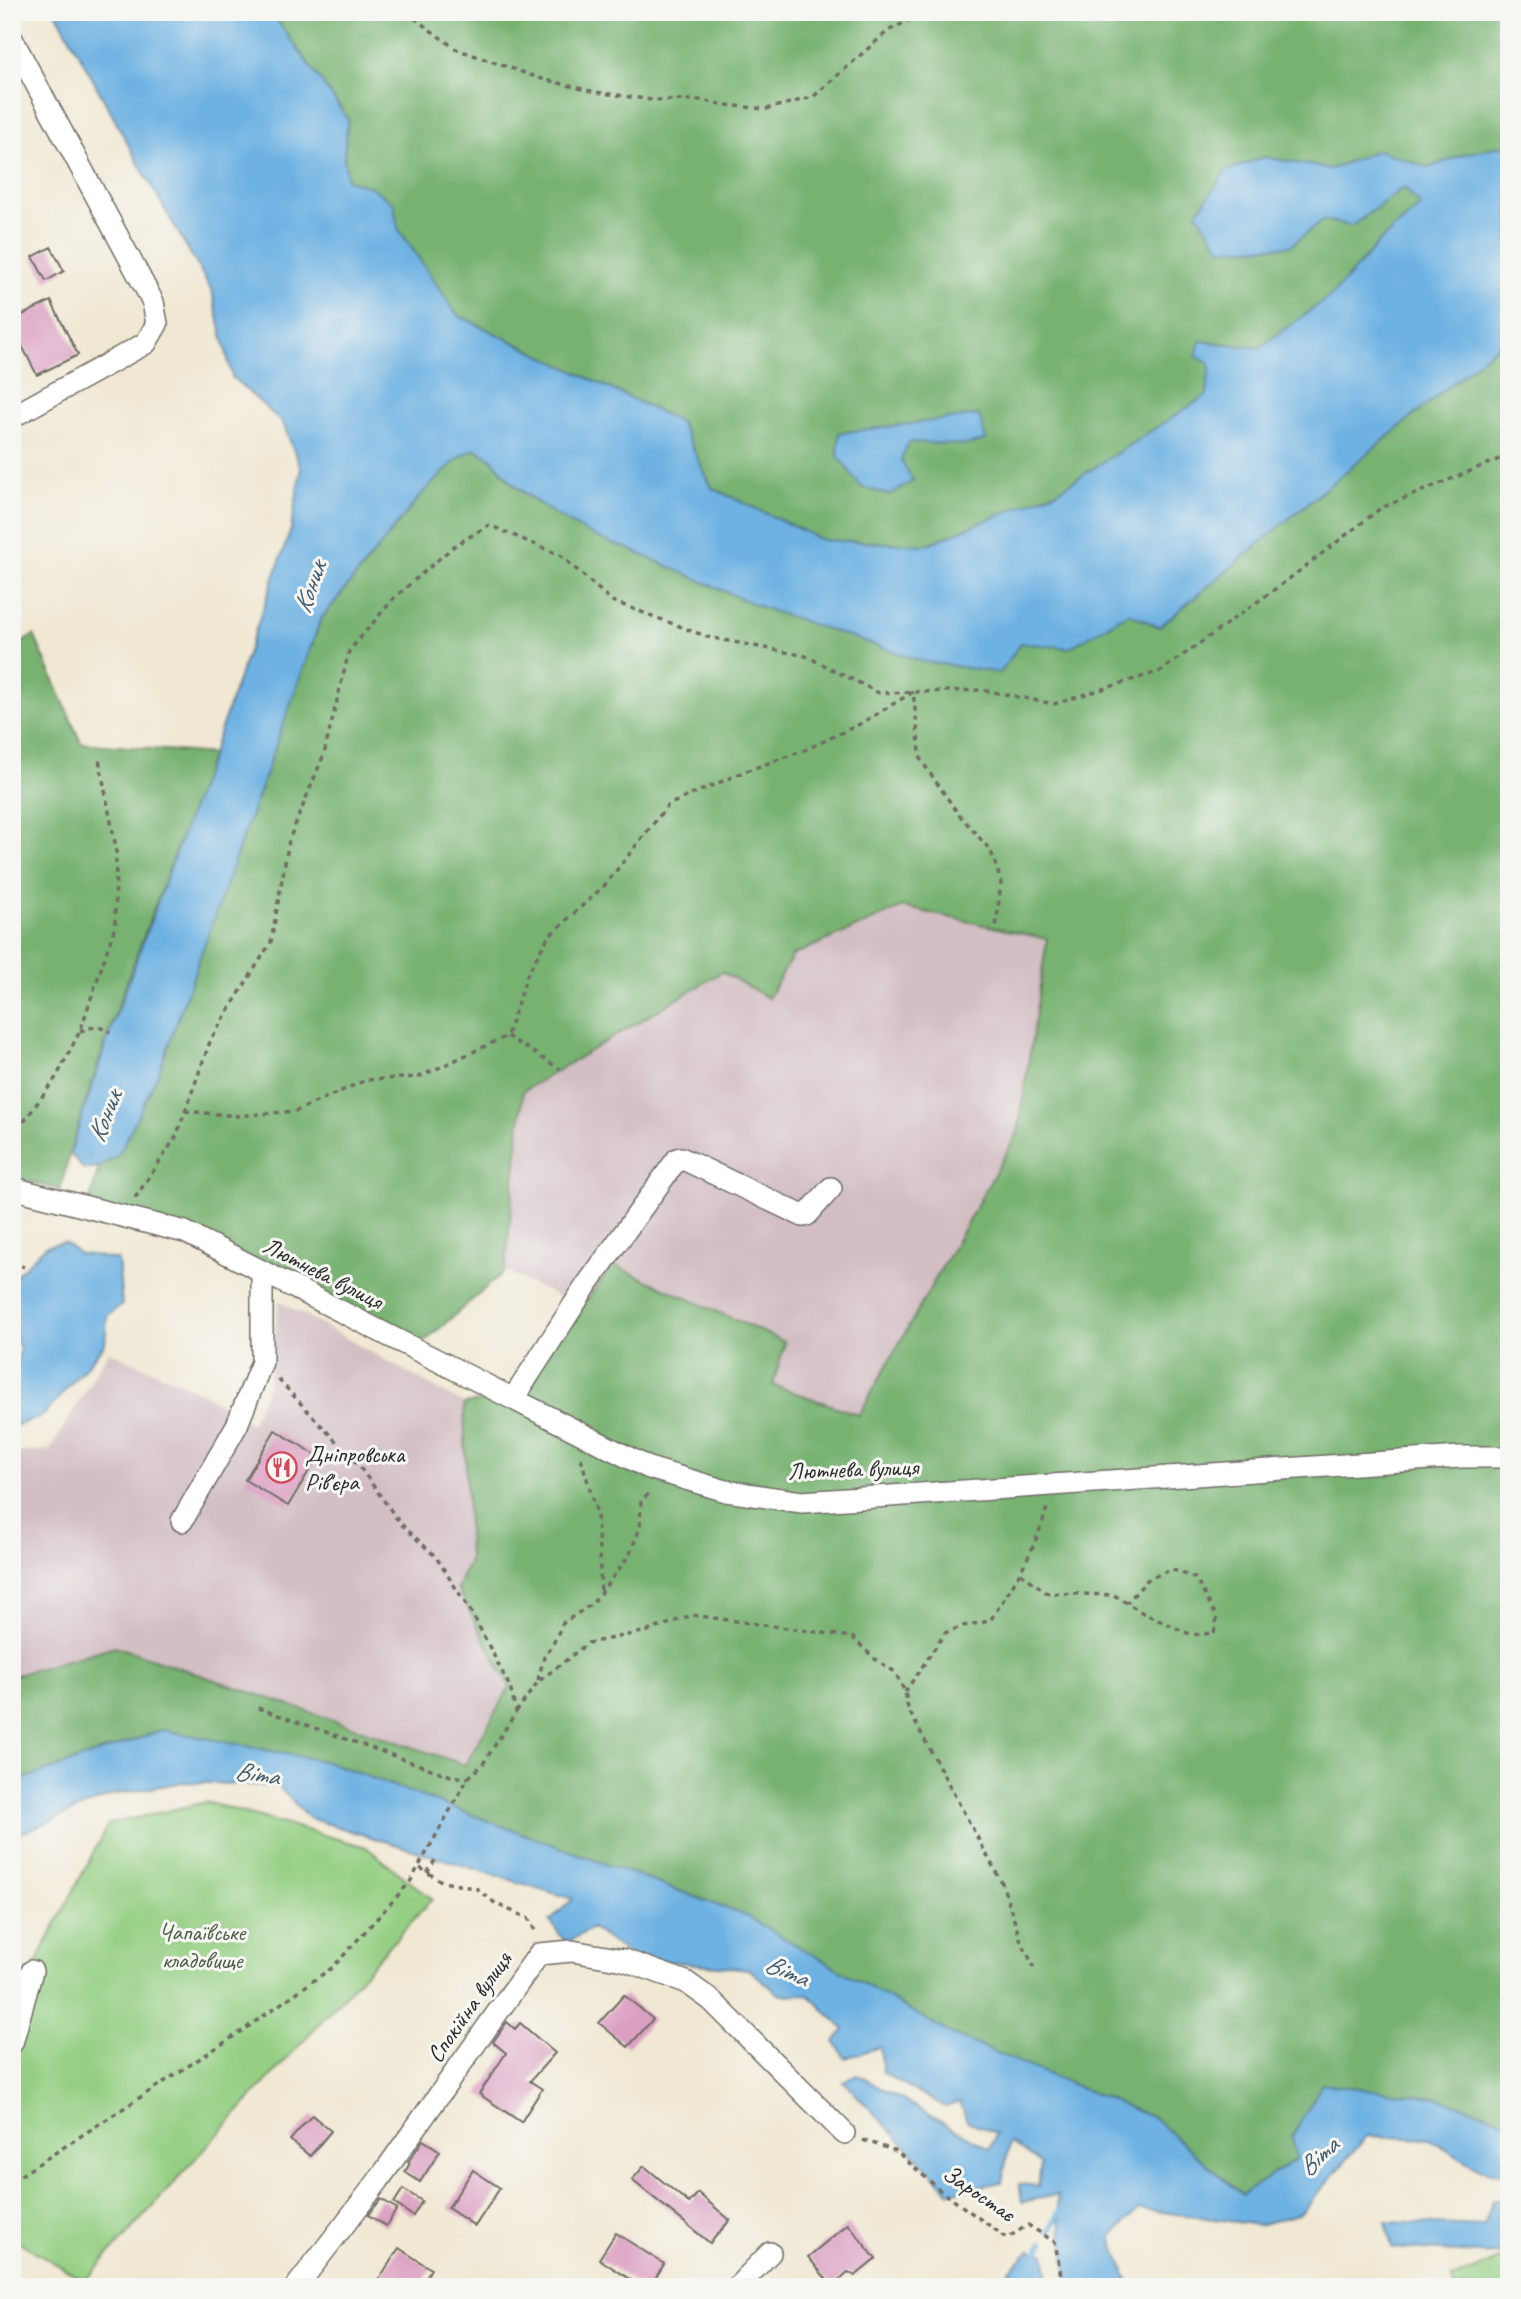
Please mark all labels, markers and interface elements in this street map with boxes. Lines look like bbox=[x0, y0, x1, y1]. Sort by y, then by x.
water label: Коник bbox=[285, 553, 335, 617]
water label: Коник bbox=[80, 1082, 131, 1147]
street label: Лютнева вулиця bbox=[258, 1230, 390, 1317]
place label: Дніпровська Рів'єра bbox=[305, 1439, 406, 1497]
restaurant icon: Дніпровська Рів'єра bbox=[265, 1451, 299, 1485]
street label: Лютнева вулиця bbox=[787, 1452, 921, 1486]
water label: Віта bbox=[233, 1754, 284, 1793]
park label: Чапаївське кладовище bbox=[159, 1917, 247, 1975]
street label: Спокійна вулиця bbox=[420, 1945, 519, 2068]
water label: Віта bbox=[760, 1947, 816, 1995]
water label: Віта bbox=[1291, 2128, 1348, 2183]
street label: Заростає bbox=[937, 2158, 1023, 2229]

